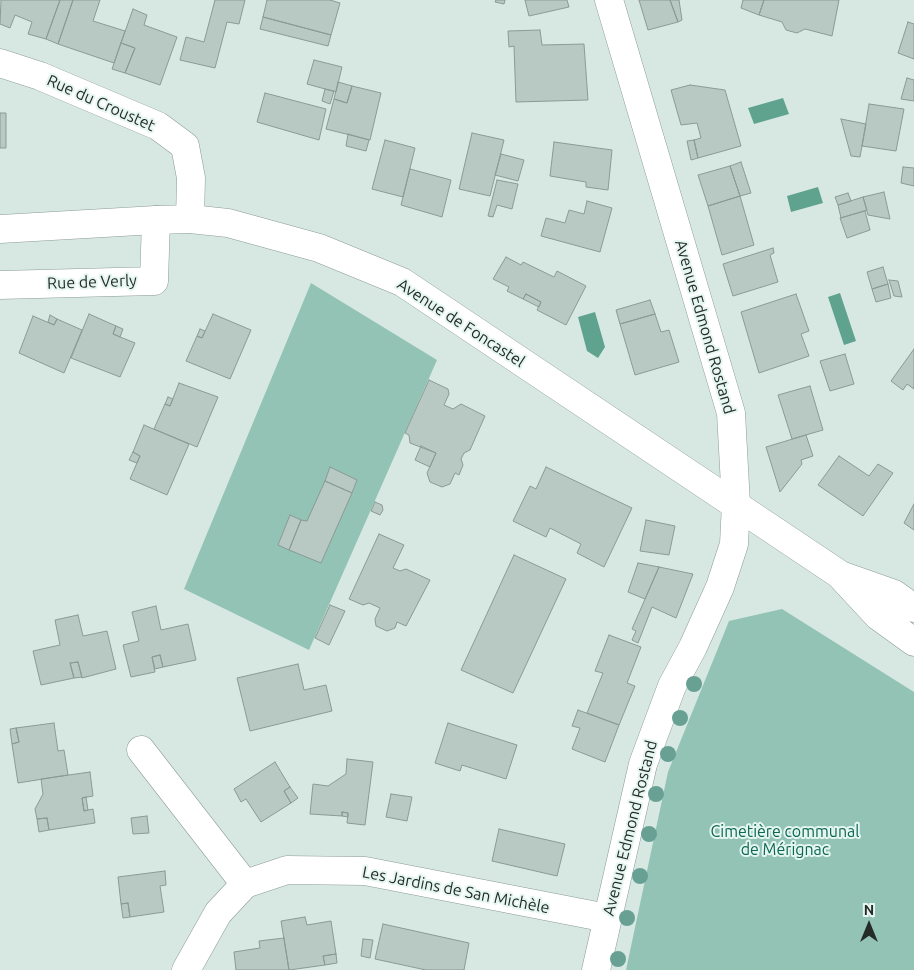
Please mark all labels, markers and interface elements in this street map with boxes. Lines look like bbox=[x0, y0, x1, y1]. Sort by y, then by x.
street label: Rue du Croustet bbox=[44, 71, 158, 135]
street label: Avenue Edmond Rostand bbox=[671, 238, 739, 416]
street label: Rue de Verly bbox=[47, 271, 137, 293]
street label: Avenue de Foncastel bbox=[394, 275, 528, 371]
street label: Avenue Edmond Rostand bbox=[599, 738, 661, 918]
park label: Cimetière communal de Mérignac bbox=[711, 822, 859, 860]
street label: Les Jardins de San Michèle bbox=[361, 862, 551, 918]
north arrow bbox=[844, 900, 894, 950]
text: N bbox=[864, 902, 874, 918]

